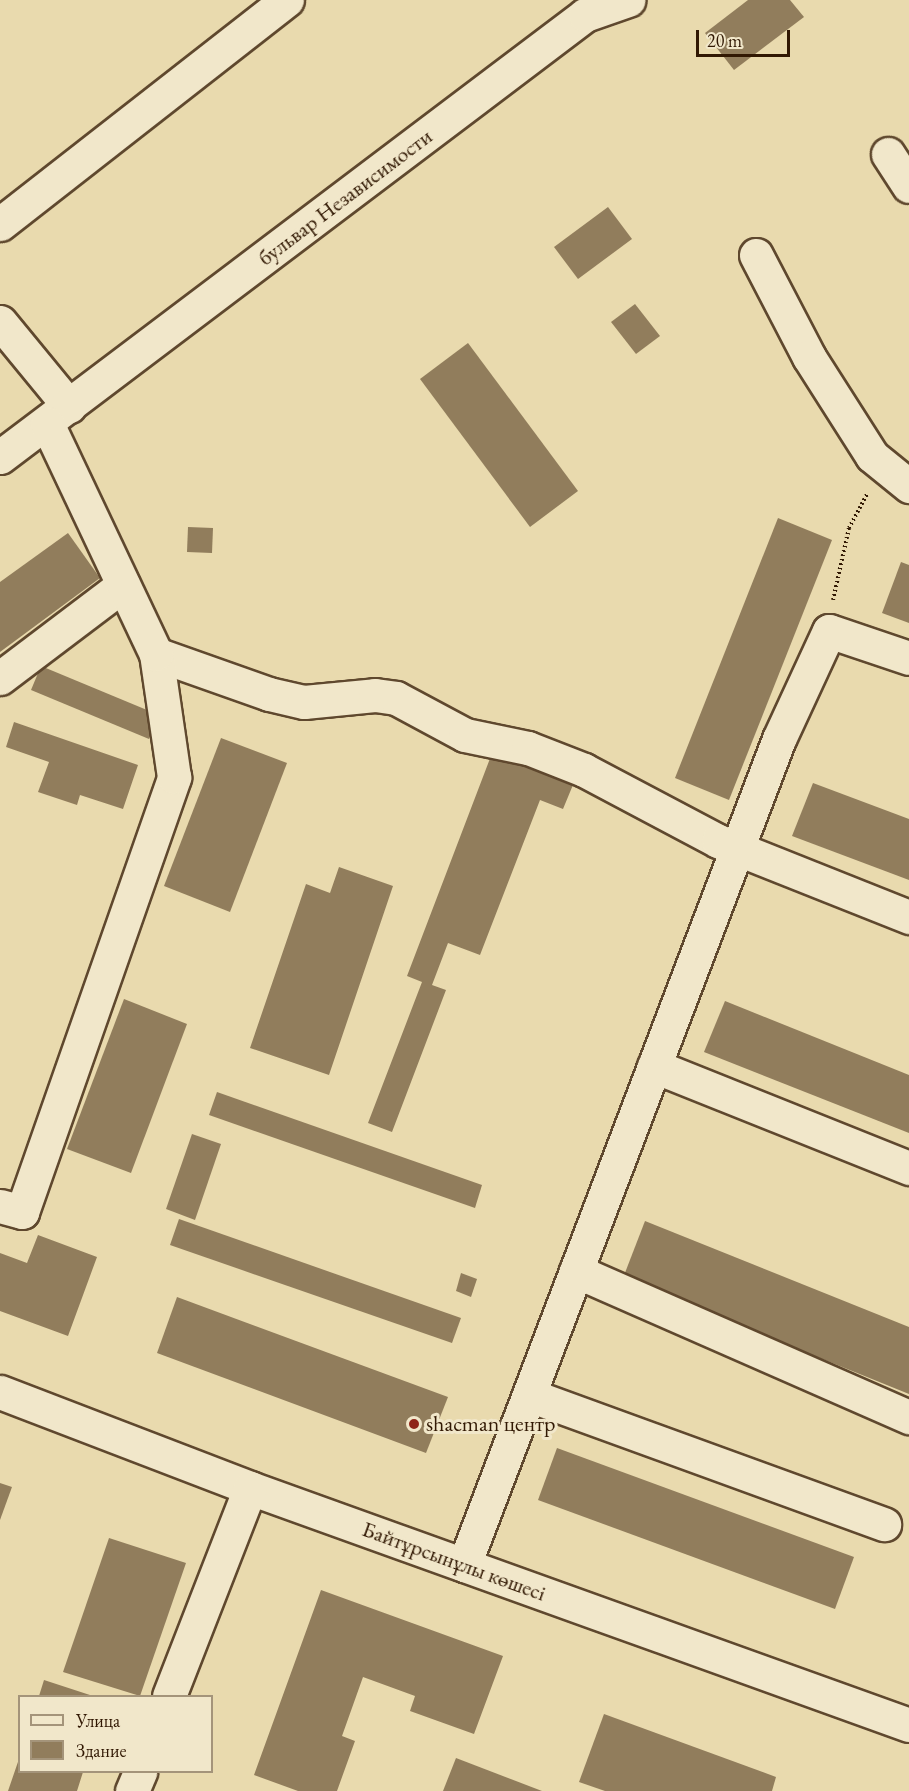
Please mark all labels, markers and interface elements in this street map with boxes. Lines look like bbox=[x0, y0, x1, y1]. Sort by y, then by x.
scale bar bbox=[699, 18, 794, 56]
text: 20 m bbox=[707, 29, 742, 52]
street label: бульвар Независимости bbox=[253, 123, 437, 271]
place label: shacman центр bbox=[426, 1411, 556, 1437]
marker: shacman центр bbox=[407, 1417, 421, 1431]
street label: Байтұрсынұлы көшесі bbox=[359, 1516, 549, 1606]
legend bbox=[18, 1695, 213, 1773]
text: Улица bbox=[76, 1709, 120, 1732]
text: Здание bbox=[76, 1739, 126, 1762]

